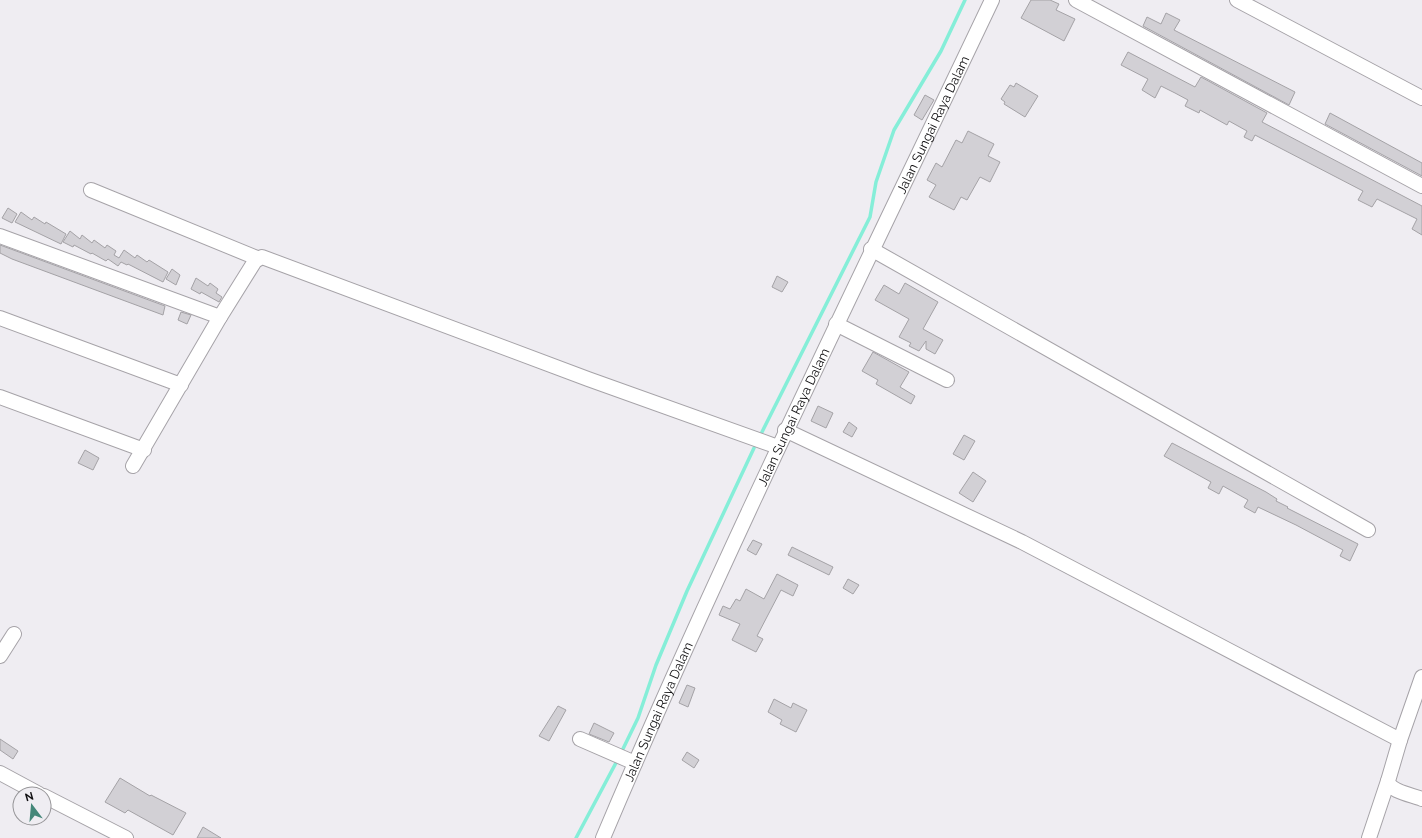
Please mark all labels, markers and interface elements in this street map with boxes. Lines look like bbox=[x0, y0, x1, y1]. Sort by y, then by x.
street label: Jalan Sungai Raya Dalam bbox=[893, 53, 972, 196]
street label: Jalan Sungai Raya Dalam bbox=[754, 345, 832, 488]
street label: Jalan Sungai Raya Dalam bbox=[621, 639, 695, 783]
north arrow bbox=[12, 786, 52, 826]
text: N bbox=[24, 789, 35, 804]

